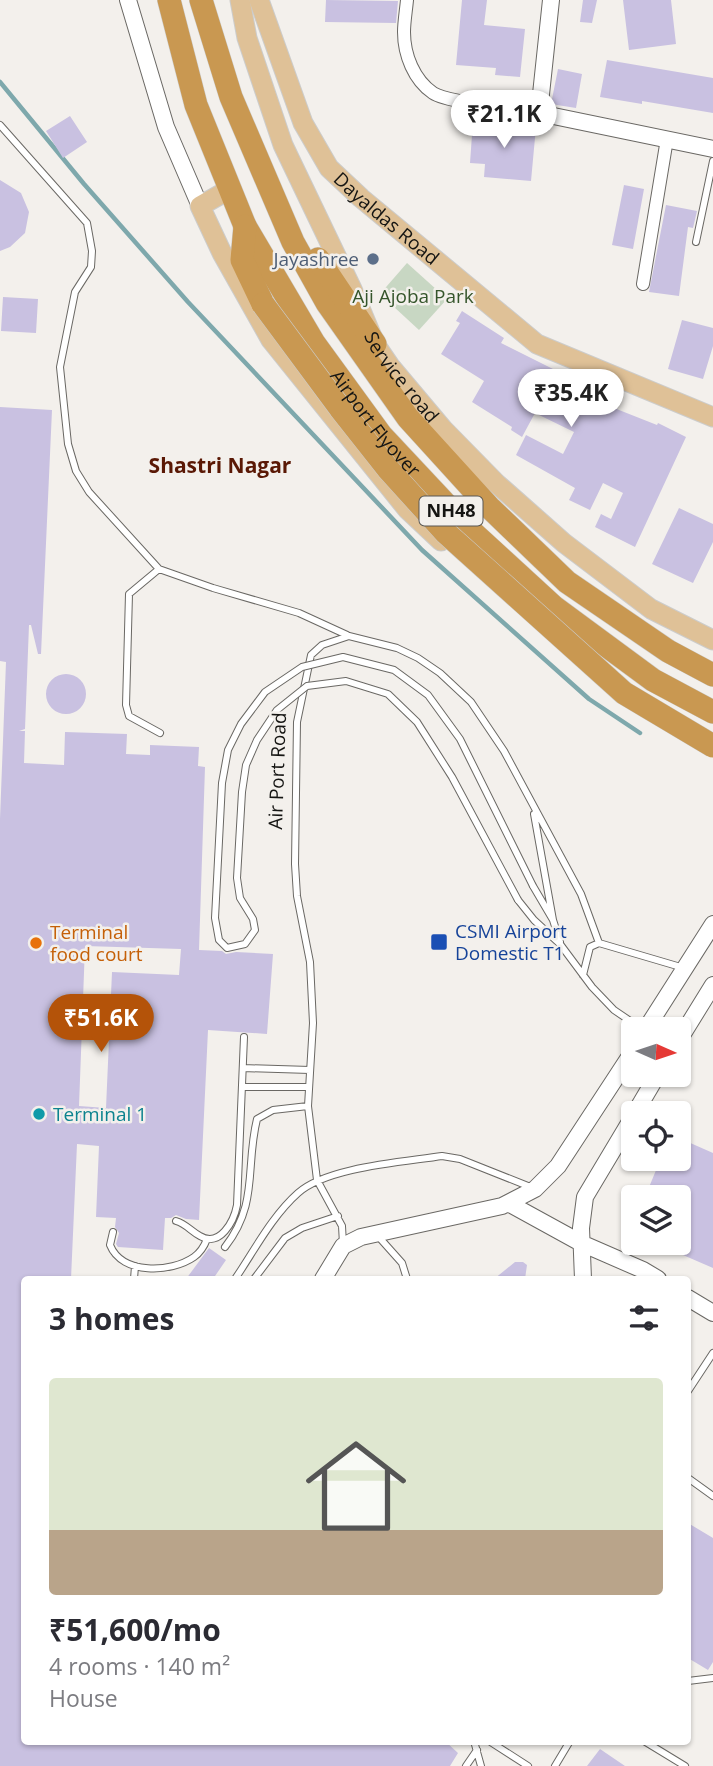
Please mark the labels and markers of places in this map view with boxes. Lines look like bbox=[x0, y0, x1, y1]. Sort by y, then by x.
pin: ₹21.1K bbox=[447, 90, 561, 150]
place label: Jayashree bbox=[271, 246, 359, 272]
marker: Jayashree bbox=[365, 251, 381, 267]
pin: ₹35.4K bbox=[514, 370, 628, 429]
place label: CSMI Airport Domestic T1 bbox=[455, 918, 567, 966]
place label: Terminal food court bbox=[50, 919, 143, 967]
marker: CSMI Airport Domestic T1 bbox=[429, 932, 449, 952]
marker: Terminal food court bbox=[28, 935, 44, 951]
pin: ₹51.6K bbox=[44, 995, 158, 1054]
place label: Terminal 1 bbox=[53, 1101, 147, 1127]
marker: Terminal 1 bbox=[31, 1106, 47, 1122]

